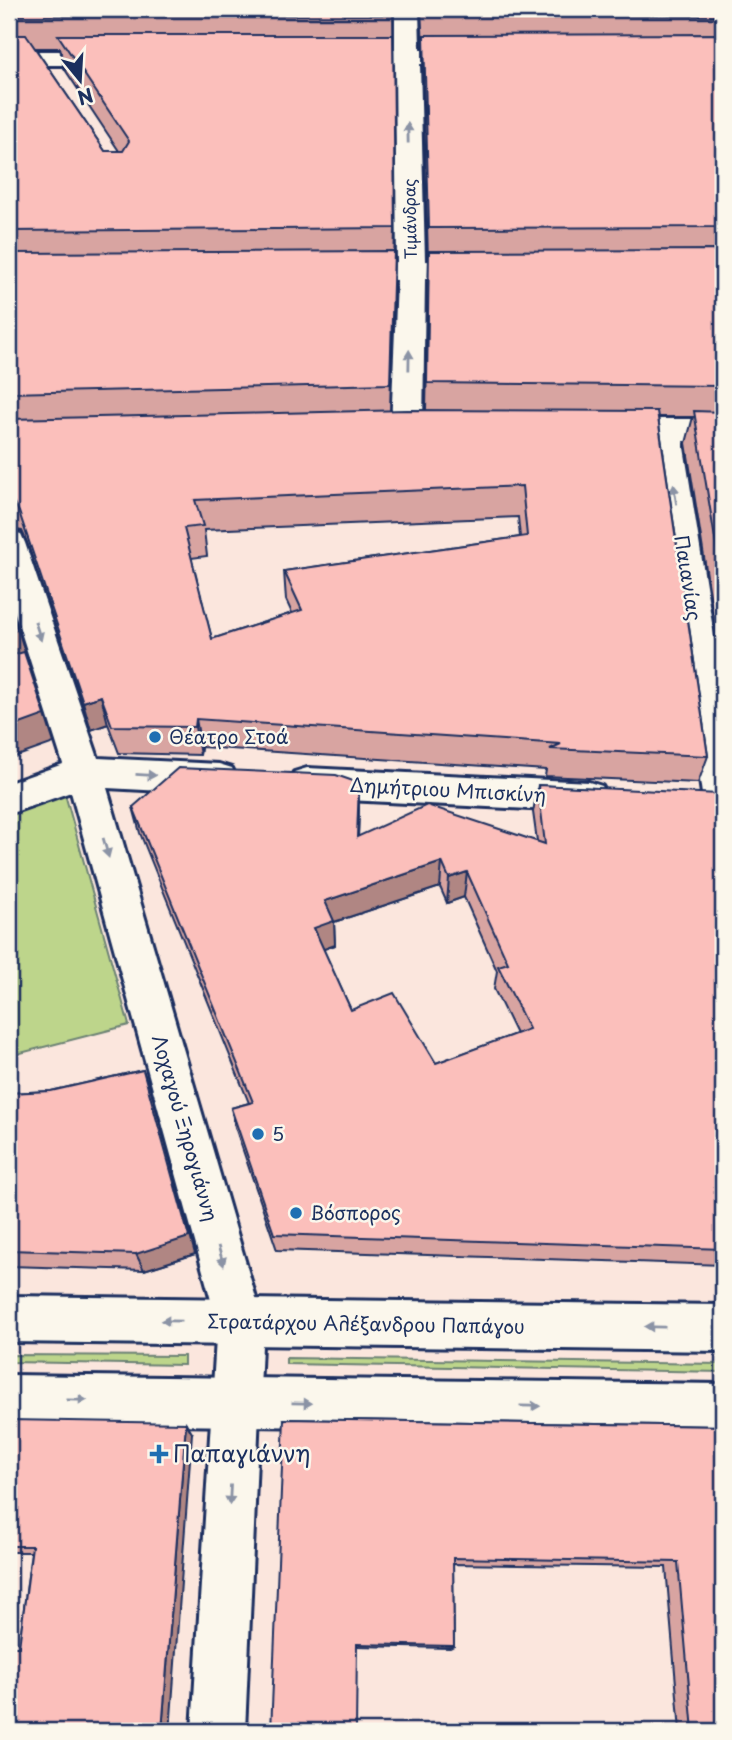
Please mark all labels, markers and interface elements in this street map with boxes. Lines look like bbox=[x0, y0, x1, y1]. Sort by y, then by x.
north arrow bbox=[46, 46, 116, 116]
text: N bbox=[74, 81, 97, 113]
one-way arrow bbox=[402, 122, 414, 144]
street label: Τιμάνδρας bbox=[396, 178, 422, 260]
one-way arrow bbox=[403, 349, 414, 371]
one-way arrow bbox=[670, 483, 681, 505]
street label: Παιανίας bbox=[668, 533, 710, 623]
one-way arrow bbox=[33, 621, 43, 642]
place label: Θέατρο Στοά bbox=[169, 722, 289, 750]
marker: Θέατρο Στοά bbox=[147, 729, 163, 745]
one-way arrow bbox=[135, 770, 157, 781]
street label: Δημήτριου Μπισκίνη bbox=[349, 770, 547, 808]
one-way arrow bbox=[101, 838, 111, 859]
street label: Λοχαγού Ξηρογιάννη bbox=[146, 1031, 226, 1224]
place label: 5 bbox=[272, 1119, 284, 1147]
marker: 5 bbox=[250, 1126, 266, 1142]
place label: Βόσπορος bbox=[310, 1198, 401, 1226]
marker: Βόσπορος bbox=[288, 1205, 304, 1221]
one-way arrow bbox=[216, 1245, 227, 1267]
street label: Στρατάρχου Αλέξανδρου Παπάγου bbox=[207, 1306, 525, 1340]
one-way arrow bbox=[160, 1315, 182, 1327]
one-way arrow bbox=[644, 1321, 666, 1333]
one-way arrow bbox=[66, 1394, 88, 1406]
one-way arrow bbox=[291, 1397, 313, 1409]
one-way arrow bbox=[519, 1400, 541, 1412]
place label: Παπαγιάννη bbox=[173, 1435, 311, 1470]
marker: Παπαγιάννη bbox=[151, 1446, 167, 1462]
one-way arrow bbox=[224, 1484, 235, 1506]

